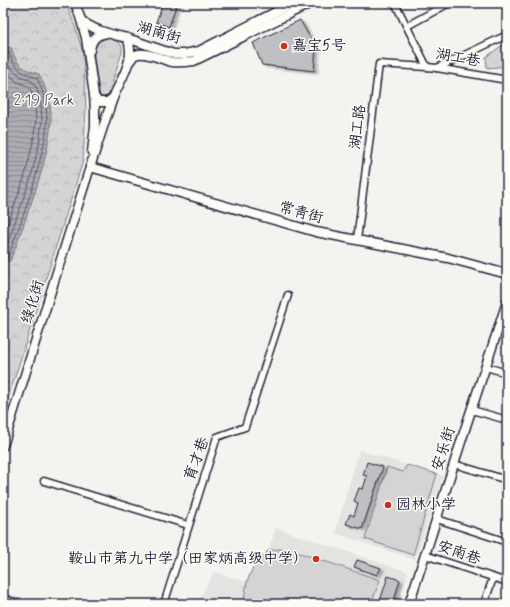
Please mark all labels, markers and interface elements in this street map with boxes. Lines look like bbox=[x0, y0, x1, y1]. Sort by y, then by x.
street label: 湖南街 bbox=[135, 17, 183, 49]
place label: 嘉宝5号 bbox=[292, 36, 346, 56]
marker: 嘉宝5号 bbox=[279, 41, 289, 51]
street label: 湖工巷 bbox=[434, 44, 482, 72]
park label: 2·19 Park bbox=[14, 91, 74, 111]
street label: 湖工路 bbox=[345, 103, 371, 151]
street label: 常青街 bbox=[277, 198, 325, 228]
street label: 绿化街 bbox=[17, 278, 49, 326]
street label: 安乐街 bbox=[428, 425, 460, 473]
street label: 育才巷 bbox=[180, 434, 214, 484]
place label: 园林小学 bbox=[396, 495, 456, 515]
marker: 园林小学 bbox=[383, 500, 393, 510]
street label: 安南巷 bbox=[434, 536, 484, 570]
place label: 鞍山市第九中学（田家炳高级中学） bbox=[68, 549, 308, 569]
marker: 鞍山市第九中学（田家炳高级中学） bbox=[311, 554, 321, 564]

